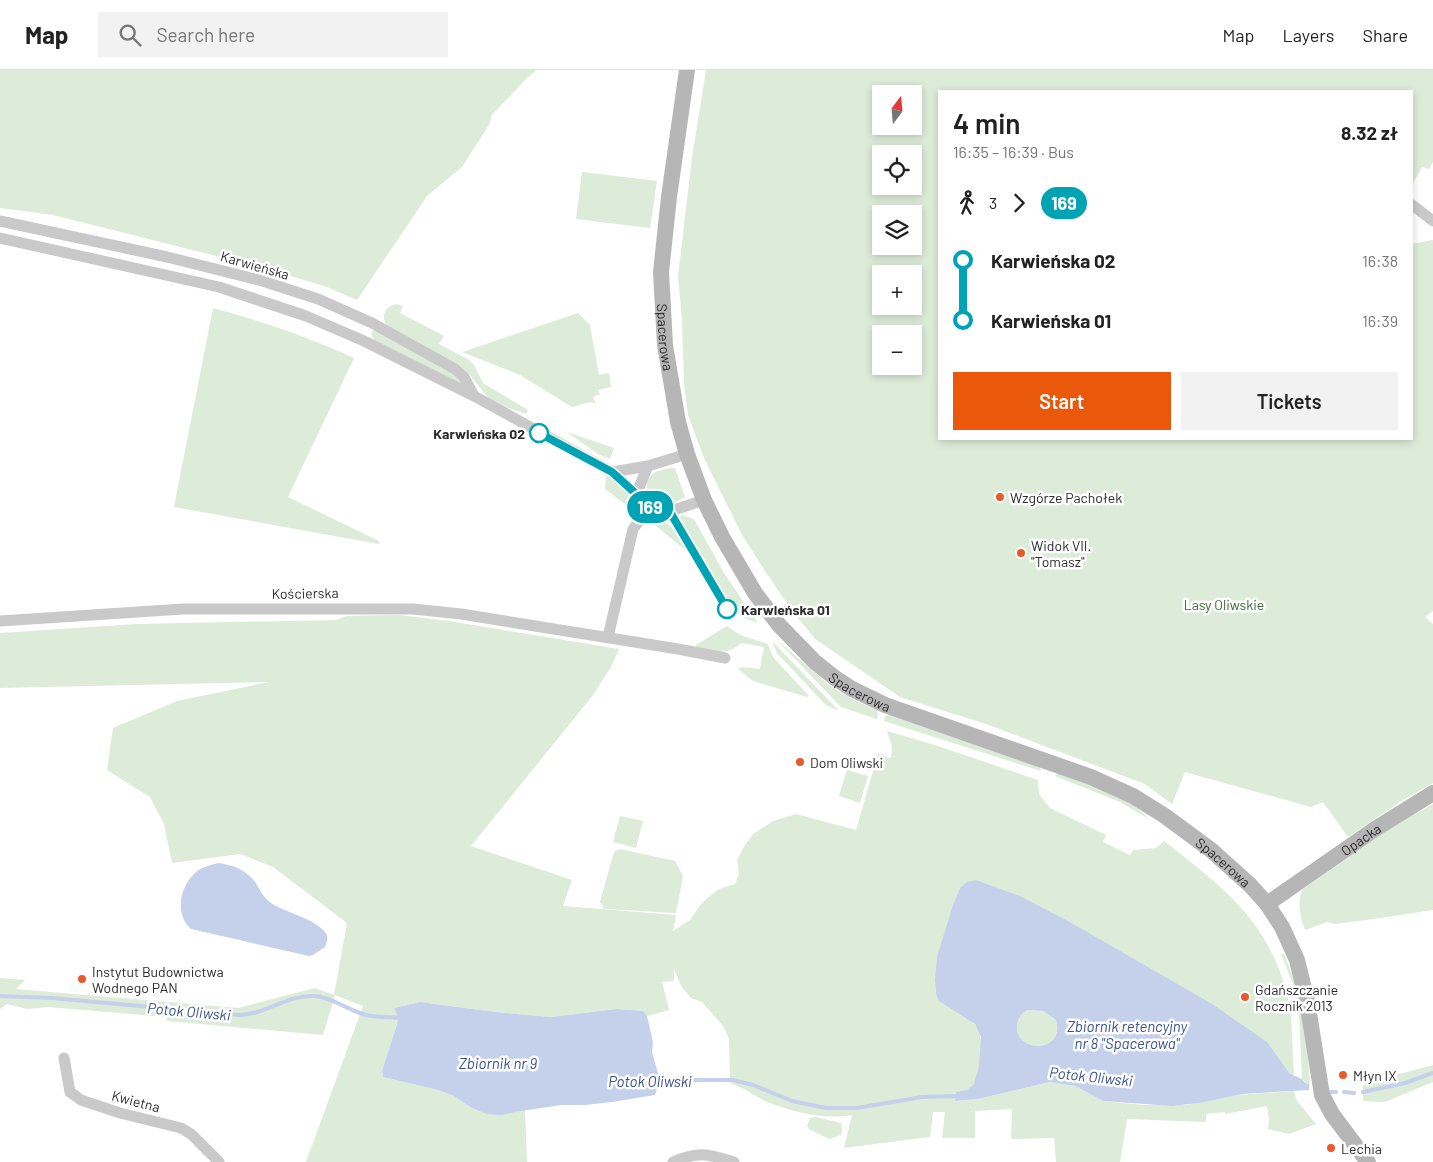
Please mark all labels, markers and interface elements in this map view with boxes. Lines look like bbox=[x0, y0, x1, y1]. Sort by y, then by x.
search box bbox=[98, 12, 448, 57]
text: Map bbox=[25, 20, 68, 49]
icon: search bbox=[116, 21, 144, 49]
text: Search here bbox=[156, 23, 255, 46]
text: Map bbox=[1222, 24, 1254, 46]
text: Layers bbox=[1282, 24, 1335, 46]
text: Share bbox=[1363, 24, 1408, 46]
north arrow bbox=[872, 85, 922, 135]
map controls bbox=[872, 85, 922, 375]
text: 4 min bbox=[953, 106, 1021, 140]
text: 8.32 zł bbox=[1341, 121, 1398, 144]
text: 16:35 – 16:39 · Bus bbox=[953, 142, 1074, 161]
button: locate bbox=[872, 145, 922, 195]
icon: walk bbox=[953, 189, 981, 217]
icon: forward bbox=[1005, 189, 1033, 217]
text: 169 bbox=[1051, 192, 1077, 214]
text: 3 bbox=[989, 193, 997, 212]
button: layers bbox=[872, 205, 922, 255]
street label: Karwieńska bbox=[219, 247, 291, 283]
text: Karwieńska 02 bbox=[991, 249, 1115, 272]
text: 16:38 bbox=[1362, 251, 1398, 270]
button: + bbox=[872, 265, 922, 315]
street label: Spacerowa bbox=[654, 303, 678, 372]
text: Karwieńska 01 bbox=[991, 309, 1111, 332]
text: 16:39 bbox=[1362, 311, 1398, 330]
button: − bbox=[872, 325, 922, 375]
button: Start bbox=[953, 372, 1171, 430]
button: Tickets bbox=[1181, 372, 1398, 430]
marker: Karwieńska 02 bbox=[529, 423, 549, 443]
place label: Karwieńska 02 bbox=[433, 425, 525, 442]
place label: Wzgórze Pachołek bbox=[1010, 489, 1122, 506]
line badge: 169 bbox=[621, 491, 679, 523]
marker: Wzgórze Pachołek bbox=[994, 491, 1006, 503]
text: 169 bbox=[637, 496, 663, 518]
place label: Widok VII. "Tomasz" bbox=[1031, 537, 1091, 570]
marker: Widok VII. "Tomasz" bbox=[1015, 547, 1027, 559]
street label: Kościerska bbox=[271, 584, 339, 602]
park label: Lasy Oliwskie bbox=[1184, 596, 1264, 613]
marker: Karwieńska 01 bbox=[717, 599, 737, 619]
place label: Karwieńska 01 bbox=[741, 601, 830, 618]
street label: Spacerowa bbox=[826, 668, 893, 715]
place label: Dom Oliwski bbox=[810, 754, 883, 771]
marker: Dom Oliwski bbox=[794, 756, 806, 768]
street label: Opacka bbox=[1337, 819, 1384, 859]
street label: Spacerowa bbox=[1193, 833, 1255, 890]
place label: Instytut Budownictwa Wodnego PAN bbox=[92, 963, 224, 996]
marker: Instytut Budownictwa Wodnego PAN bbox=[76, 973, 88, 985]
place label: Gdańszczanie Rocznik 2013 bbox=[1255, 981, 1338, 1014]
marker: Gdańszczanie Rocznik 2013 bbox=[1239, 991, 1251, 1003]
water label: Potok Oliwski bbox=[147, 998, 232, 1024]
water label: Zbiornik retencyjny nr 8 "Spacerowa" bbox=[1067, 1017, 1188, 1052]
water label: Zbiornik nr 9 bbox=[459, 1054, 538, 1072]
water label: Potok Oliwski bbox=[1049, 1063, 1134, 1089]
place label: Młyn IX bbox=[1353, 1067, 1396, 1084]
marker: Młyn IX bbox=[1337, 1069, 1349, 1081]
water label: Potok Oliwski bbox=[608, 1072, 692, 1090]
street label: Kwietna bbox=[110, 1086, 162, 1116]
place label: Lechia bbox=[1341, 1140, 1382, 1157]
marker: Lechia bbox=[1325, 1142, 1337, 1154]

